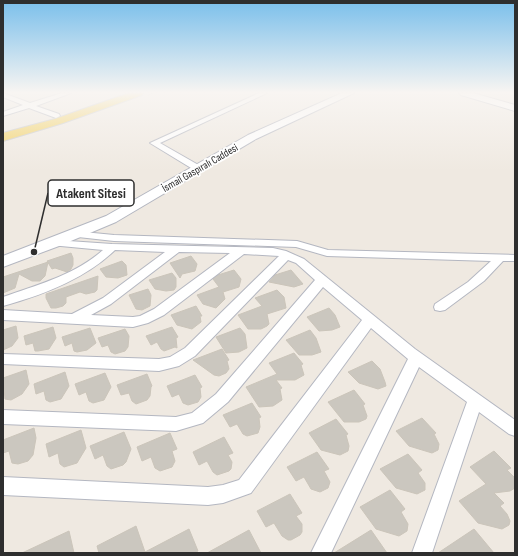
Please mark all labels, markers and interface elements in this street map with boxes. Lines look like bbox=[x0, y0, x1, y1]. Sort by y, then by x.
street label: İsmail Gaspıralı Caddesi bbox=[159, 140, 240, 195]
callout: Atakent Sitesi bbox=[48, 180, 134, 206]
text: Atakent Sitesi bbox=[55, 185, 126, 202]

